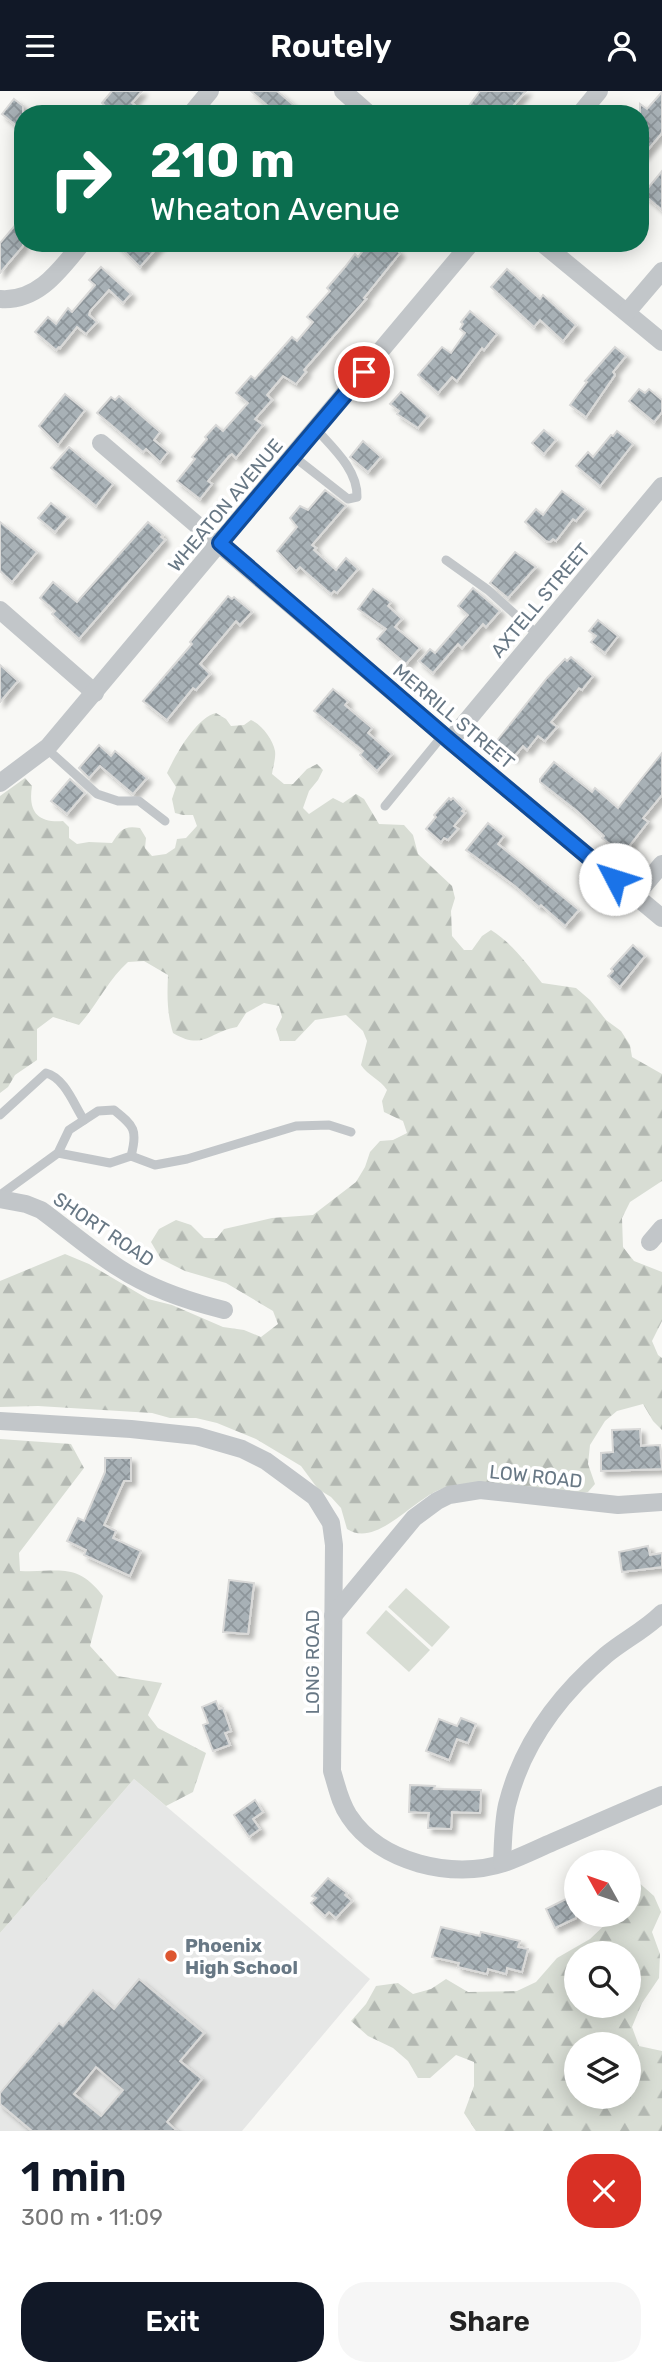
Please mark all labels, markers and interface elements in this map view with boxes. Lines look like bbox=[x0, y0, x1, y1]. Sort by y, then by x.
icon: menu bbox=[21, 27, 59, 65]
text: Routely bbox=[270, 27, 392, 65]
icon: person bbox=[603, 27, 641, 65]
text: 210 m bbox=[150, 131, 295, 189]
icon: right bbox=[35, 133, 126, 224]
text: Wheaton Avenue bbox=[150, 190, 400, 228]
pin bbox=[334, 342, 394, 402]
icon: arrive bbox=[345, 353, 383, 391]
street label: WHEATON AVENUE bbox=[163, 434, 288, 576]
street label: AXTELL STREET bbox=[486, 539, 595, 662]
street label: MERRILL STREET bbox=[388, 659, 519, 774]
position arrow bbox=[578, 842, 652, 916]
street label: SHORT ROAD bbox=[49, 1187, 158, 1272]
street label: LOW ROAD bbox=[488, 1460, 584, 1493]
street label: LONG ROAD bbox=[301, 1609, 324, 1715]
north arrow bbox=[564, 1850, 640, 1927]
map controls bbox=[564, 1850, 641, 2109]
place label: Phoenix High School bbox=[185, 1934, 298, 1979]
button: search bbox=[564, 1941, 641, 2018]
marker: Phoenix High School bbox=[163, 1948, 179, 1964]
button: layers bbox=[564, 2032, 641, 2109]
text: 1 min bbox=[21, 2152, 127, 2202]
button: close bbox=[567, 2154, 641, 2228]
text: 300 m · 11:09 bbox=[21, 2203, 163, 2231]
button: Exit bbox=[21, 2282, 324, 2362]
button: Share bbox=[338, 2282, 641, 2362]

